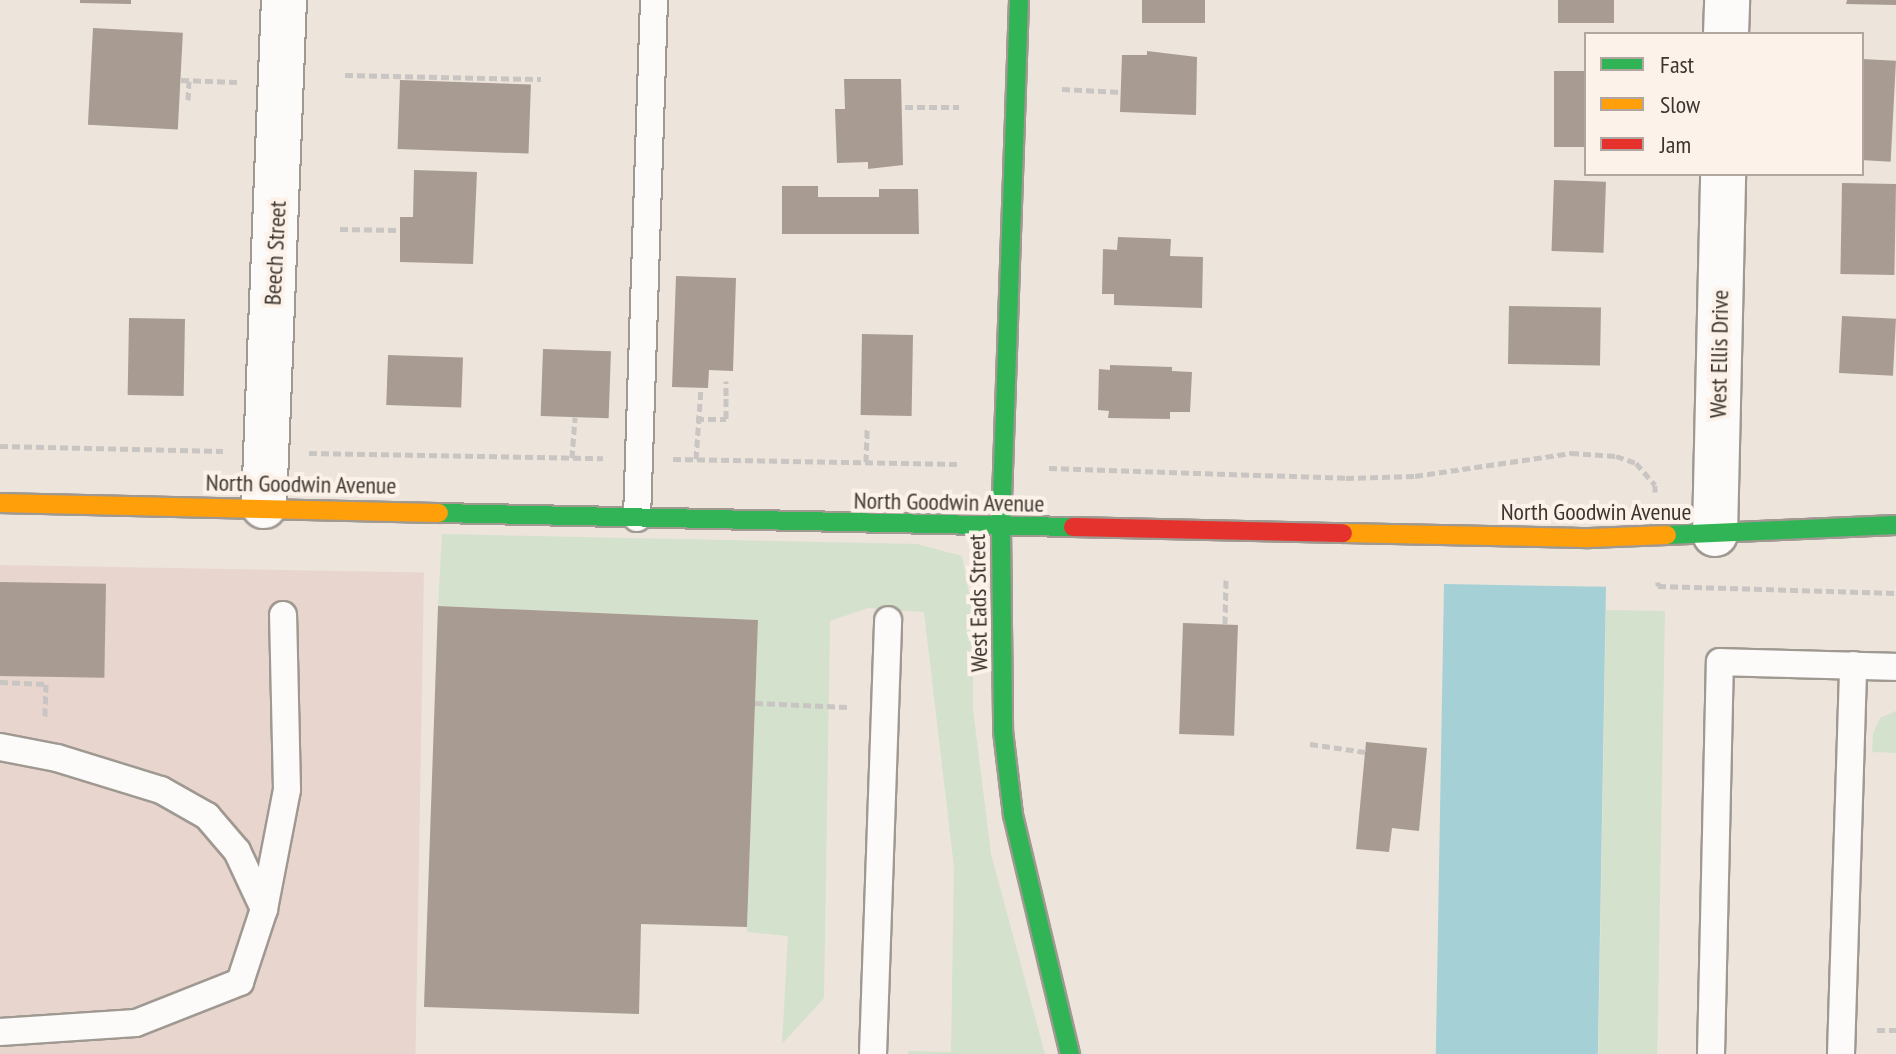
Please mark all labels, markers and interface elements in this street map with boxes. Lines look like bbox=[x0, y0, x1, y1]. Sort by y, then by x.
legend bbox=[1584, 32, 1864, 176]
text: Fast bbox=[1660, 49, 1694, 80]
text: Slow bbox=[1660, 89, 1700, 120]
text: Jam bbox=[1660, 129, 1691, 160]
street label: Beech Street bbox=[258, 200, 292, 306]
street label: West Ellis Drive bbox=[1703, 290, 1735, 418]
street label: North Goodwin Avenue bbox=[205, 468, 397, 500]
street label: North Goodwin Avenue bbox=[853, 486, 1045, 518]
street label: North Goodwin Avenue bbox=[1500, 498, 1692, 526]
street label: West Eads Street bbox=[962, 534, 994, 672]

